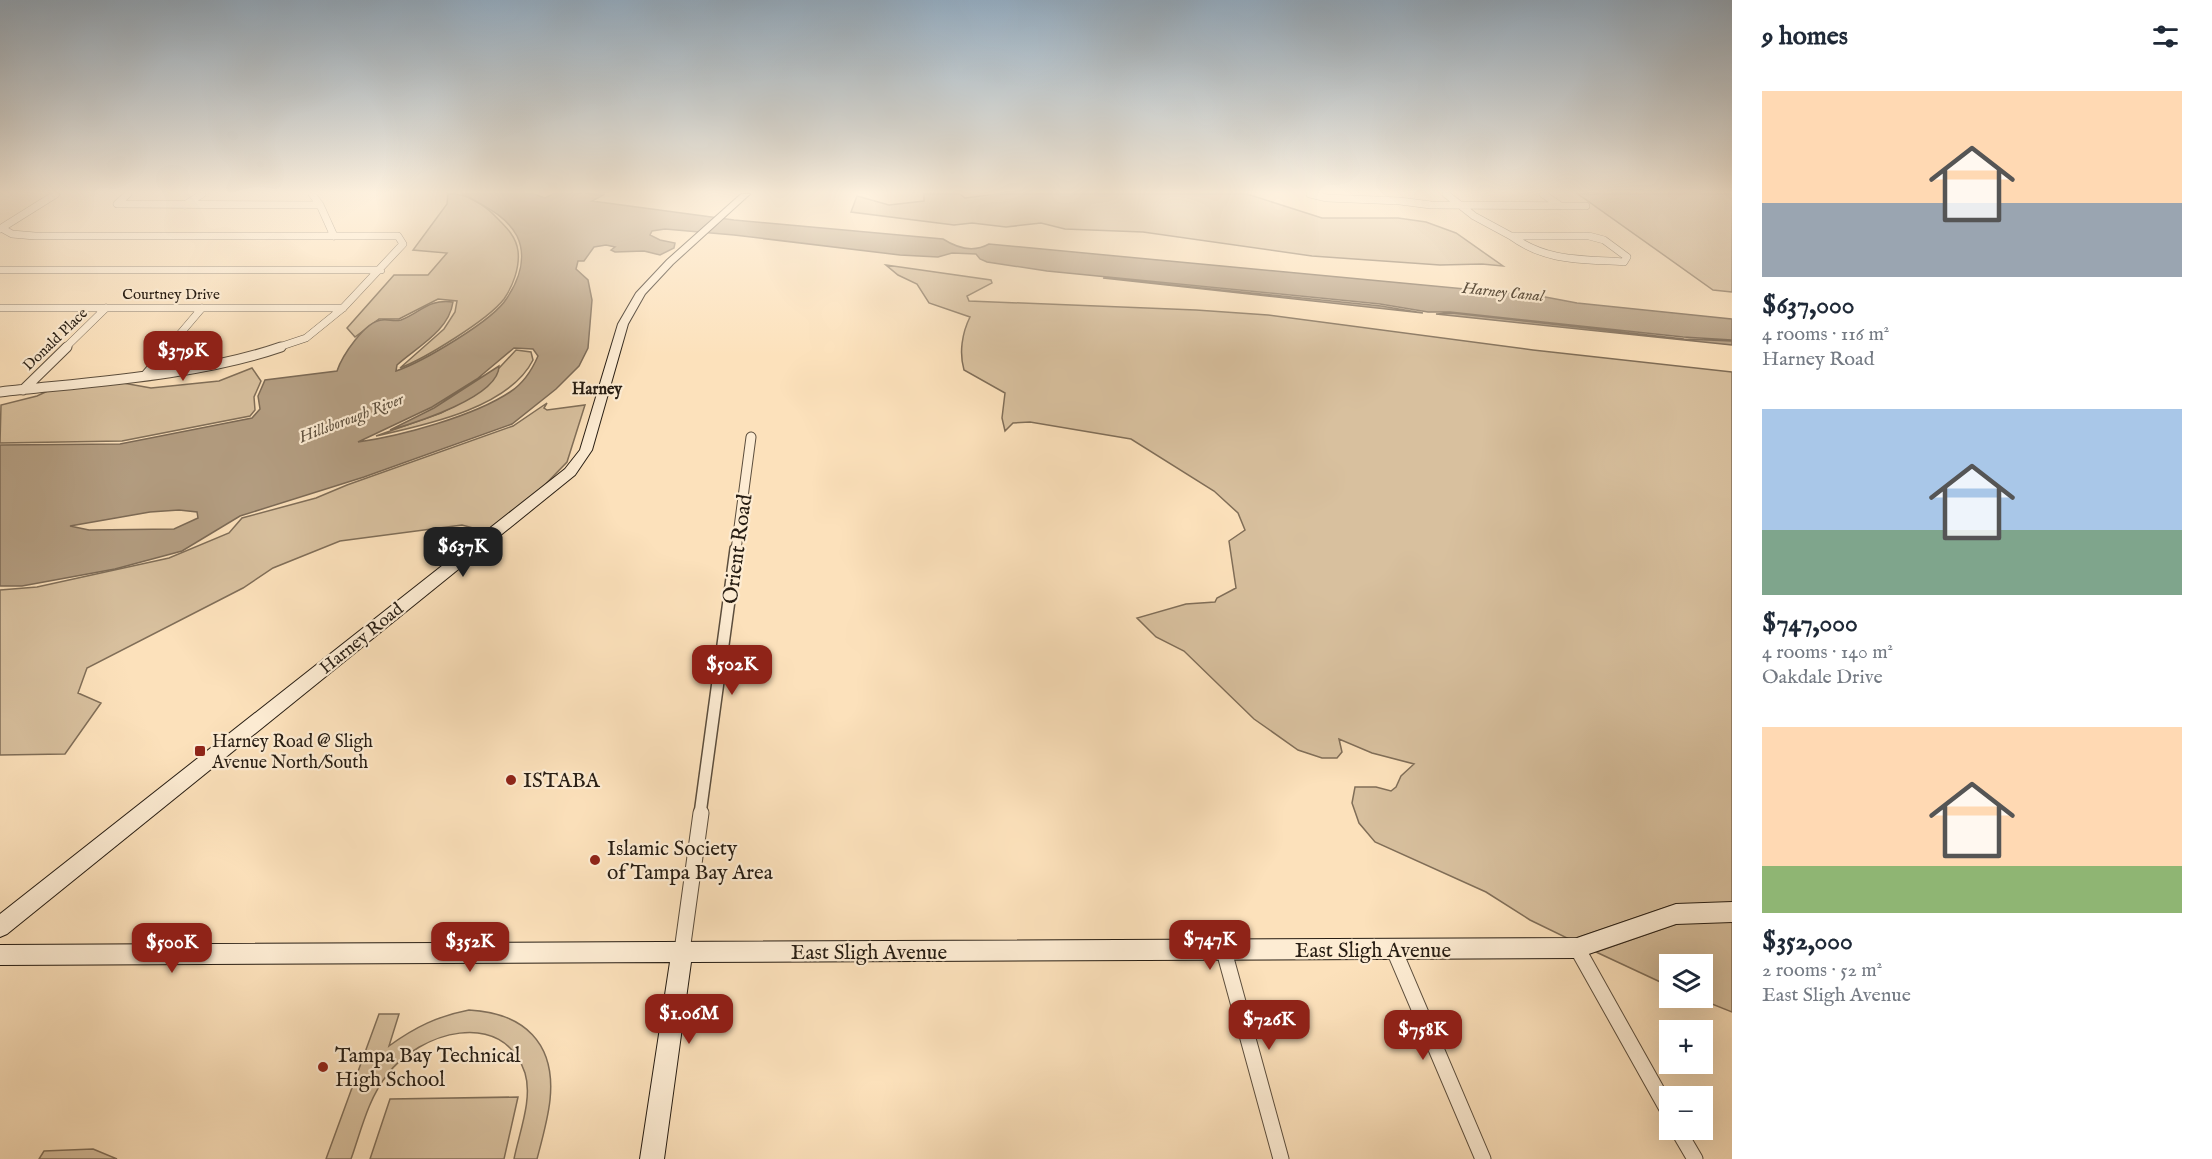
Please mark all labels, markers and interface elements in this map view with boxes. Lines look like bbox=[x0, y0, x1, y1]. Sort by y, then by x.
text: 9 homes bbox=[1762, 20, 1848, 53]
icon: filters bbox=[2149, 20, 2182, 53]
icon: home bbox=[1918, 130, 2026, 238]
water label: Harney Canal bbox=[1460, 279, 1546, 307]
street label: Courtney Drive bbox=[122, 285, 220, 304]
text: $637,000 bbox=[1762, 289, 1854, 322]
street label: Donald Place bbox=[19, 304, 92, 375]
text: 4 rooms · 116 m² bbox=[1762, 322, 1889, 347]
pin: $379K bbox=[141, 331, 225, 382]
text: $379K bbox=[157, 338, 209, 363]
text: Harney Road bbox=[1762, 347, 1874, 372]
district label: Harney bbox=[572, 380, 623, 400]
water label: Hillsborough River bbox=[296, 389, 408, 448]
icon: home bbox=[1918, 448, 2026, 556]
street label: Orient Road bbox=[717, 492, 760, 606]
pin: $637K bbox=[421, 527, 505, 578]
text: $637K bbox=[438, 534, 488, 559]
street label: Harney Road bbox=[315, 598, 409, 680]
text: $747,000 bbox=[1762, 607, 1858, 640]
text: 4 rooms · 140 m² bbox=[1762, 640, 1893, 665]
pin: $502K bbox=[690, 645, 774, 696]
text: $502K bbox=[706, 652, 758, 677]
text: Oakdale Drive bbox=[1762, 665, 1883, 690]
place label: Harney Road @ Sligh Avenue North/South bbox=[211, 731, 373, 775]
marker: Harney Road @ Sligh Avenue North/South bbox=[193, 744, 207, 758]
icon: home bbox=[1918, 766, 2026, 874]
place label: ISTABA bbox=[523, 768, 601, 795]
marker: ISTABA bbox=[504, 773, 518, 787]
place label: Islamic Society of Tampa Bay Area bbox=[607, 836, 774, 887]
marker: Islamic Society of Tampa Bay Area bbox=[588, 853, 602, 867]
pin: $747K bbox=[1168, 920, 1252, 971]
pin: $352K bbox=[428, 922, 512, 973]
pin: $500K bbox=[130, 923, 214, 974]
text: $352,000 bbox=[1762, 925, 1853, 958]
text: $747K bbox=[1183, 927, 1237, 952]
text: $352K bbox=[445, 929, 495, 954]
text: $500K bbox=[146, 930, 198, 955]
street label: East Sligh Avenue bbox=[1295, 938, 1451, 965]
street label: East Sligh Avenue bbox=[791, 940, 947, 967]
map controls bbox=[1659, 954, 1713, 1140]
button: layers bbox=[1659, 954, 1713, 1008]
text: 2 rooms · 52 m² bbox=[1762, 958, 1882, 983]
text: East Sligh Avenue bbox=[1762, 983, 1911, 1008]
pin: $1.06M bbox=[640, 994, 738, 1045]
pin: $726K bbox=[1227, 1000, 1311, 1051]
text: $1.06M bbox=[659, 1001, 719, 1026]
text: $726K bbox=[1243, 1007, 1295, 1032]
pin: $758K bbox=[1381, 1010, 1465, 1061]
text: $758K bbox=[1398, 1017, 1448, 1042]
button: + bbox=[1659, 1020, 1713, 1074]
place label: Tampa Bay Technical High School bbox=[335, 1043, 521, 1094]
marker: Tampa Bay Technical High School bbox=[316, 1060, 330, 1074]
button: − bbox=[1659, 1086, 1713, 1140]

